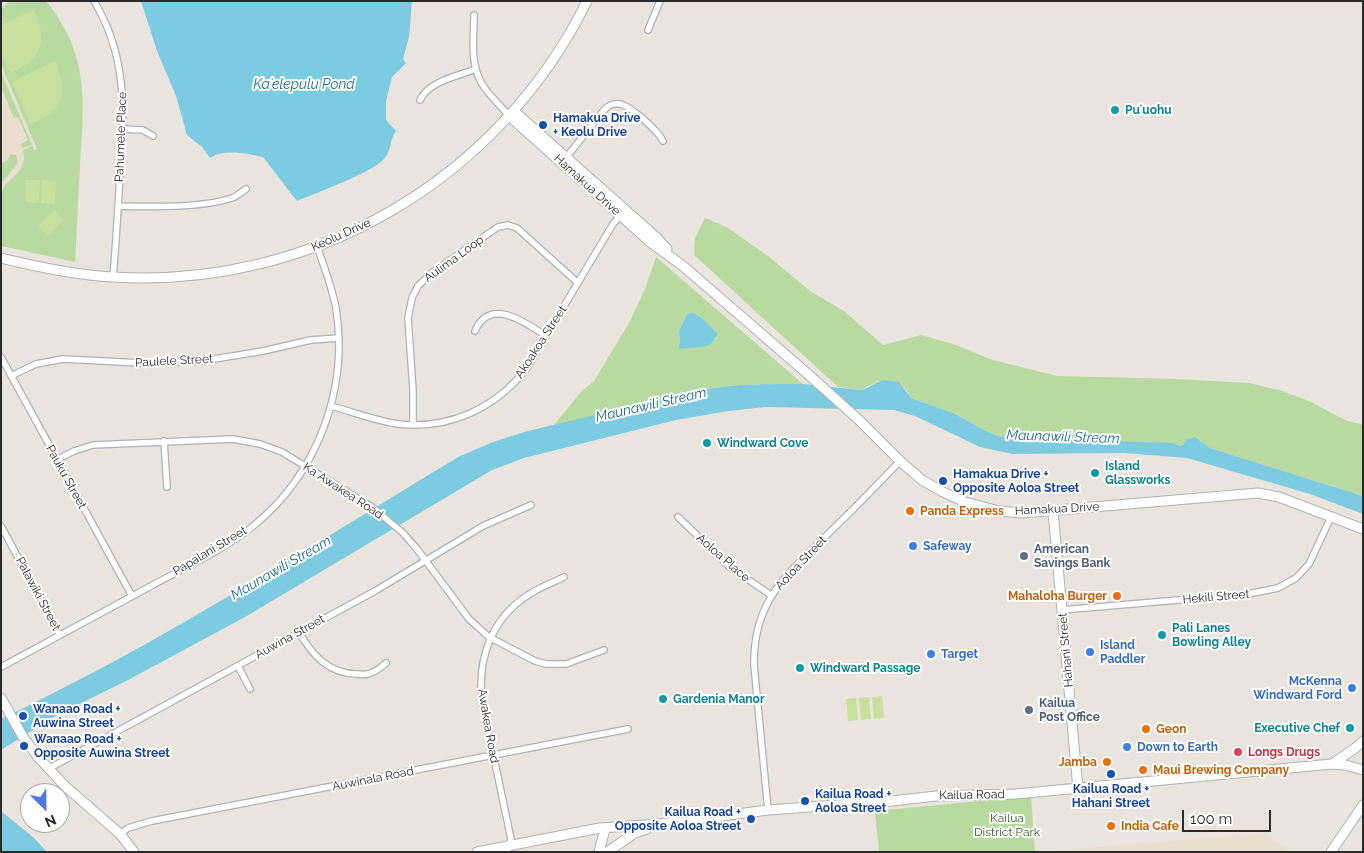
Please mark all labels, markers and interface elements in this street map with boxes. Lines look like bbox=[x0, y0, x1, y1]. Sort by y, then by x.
water label: Kaʻelepulu Pond bbox=[253, 77, 355, 93]
street label: Pahumele Place bbox=[112, 92, 130, 182]
place label: Puʻuohu bbox=[1125, 103, 1172, 117]
marker: Puʻuohu bbox=[1109, 104, 1121, 116]
place label: Hamakua Drive + Keolu Drive bbox=[553, 111, 641, 139]
marker: Hamakua Drive + Keolu Drive bbox=[537, 119, 549, 131]
street label: Hamakua Drive bbox=[551, 151, 623, 219]
street label: Keolu Drive bbox=[309, 215, 373, 255]
street label: Aulima Loop bbox=[421, 233, 487, 285]
street label: Akoakoa Street bbox=[512, 303, 570, 381]
street label: Paulele Street bbox=[135, 352, 213, 370]
water label: Maunawili Stream bbox=[594, 384, 708, 426]
water label: Maunawili Stream bbox=[1006, 427, 1120, 447]
place label: Windward Cove bbox=[717, 436, 808, 450]
marker: Windward Cove bbox=[701, 437, 713, 449]
street label: Pauku Street bbox=[43, 443, 89, 511]
place label: Island Glassworks bbox=[1105, 459, 1170, 487]
street label: Ka Awakea Road bbox=[300, 460, 386, 522]
place label: Hamakua Drive + Opposite Aoloa Street bbox=[953, 467, 1079, 495]
marker: Island Glassworks bbox=[1089, 467, 1101, 479]
marker: Hamakua Drive + Opposite Aoloa Street bbox=[937, 475, 949, 487]
street label: Hamakua Drive bbox=[1014, 500, 1100, 518]
place label: Panda Express bbox=[920, 504, 1004, 518]
marker: Panda Express bbox=[904, 505, 916, 517]
street label: Papalani Street bbox=[170, 523, 250, 579]
street label: Aoloa Place bbox=[693, 531, 753, 585]
water label: Maunawili Stream bbox=[228, 532, 334, 604]
street label: Aoloa Street bbox=[772, 533, 830, 593]
place label: Safeway bbox=[923, 539, 972, 553]
marker: Safeway bbox=[907, 540, 919, 552]
place label: American Savings Bank bbox=[1034, 542, 1110, 570]
marker: American Savings Bank bbox=[1018, 550, 1030, 562]
street label: Palawiki Street bbox=[13, 555, 63, 633]
street label: Hekili Street bbox=[1182, 587, 1250, 607]
place label: Mahaloha Burger bbox=[1008, 589, 1107, 603]
marker: Mahaloha Burger bbox=[1111, 590, 1123, 602]
street label: Auwina Street bbox=[253, 612, 327, 662]
street label: Hahani Street bbox=[1056, 612, 1076, 688]
place label: Pali Lanes Bowling Alley bbox=[1172, 621, 1251, 649]
marker: Pali Lanes Bowling Alley bbox=[1156, 629, 1168, 641]
place label: Island Paddler bbox=[1100, 638, 1145, 666]
marker: Island Paddler bbox=[1084, 646, 1096, 658]
place label: Target bbox=[941, 647, 978, 661]
marker: Target bbox=[925, 648, 937, 660]
place label: Windward Passage bbox=[810, 661, 920, 675]
marker: Windward Passage bbox=[794, 662, 806, 674]
place label: McKenna Windward Ford bbox=[1253, 674, 1342, 702]
marker: McKenna Windward Ford bbox=[1346, 682, 1358, 694]
street label: Awakea Road bbox=[474, 688, 502, 764]
place label: Gardenia Manor bbox=[673, 692, 765, 706]
marker: Gardenia Manor bbox=[657, 693, 669, 705]
place label: Kailua Post Office bbox=[1039, 696, 1100, 724]
place label: Wanaao Road + Auwina Street bbox=[33, 702, 121, 730]
marker: Kailua Post Office bbox=[1023, 704, 1035, 716]
marker: Wanaao Road + Auwina Street bbox=[17, 710, 29, 722]
place label: Executive Chef bbox=[1254, 721, 1340, 735]
place label: Geon bbox=[1156, 722, 1186, 736]
marker: Executive Chef bbox=[1344, 722, 1356, 734]
marker: Geon bbox=[1140, 723, 1152, 735]
place label: Wanaao Road + Opposite Auwina Street bbox=[34, 732, 170, 760]
marker: Wanaao Road + Opposite Auwina Street bbox=[18, 740, 30, 752]
place label: Down to Earth bbox=[1137, 740, 1218, 754]
marker: Down to Earth bbox=[1121, 741, 1133, 753]
place label: Longs Drugs bbox=[1248, 745, 1320, 759]
marker: Longs Drugs bbox=[1232, 746, 1244, 758]
place label: Jamba bbox=[1059, 755, 1097, 769]
marker: Jamba bbox=[1101, 756, 1113, 768]
place label: Maui Brewing Company bbox=[1153, 763, 1289, 777]
street label: Auwinala Road bbox=[331, 764, 415, 794]
marker: Maui Brewing Company bbox=[1137, 764, 1149, 776]
marker: Kailua Road + Hahani Street bbox=[1105, 768, 1117, 780]
place label: Kailua Road + Hahani Street bbox=[1072, 782, 1150, 810]
north arrow bbox=[20, 783, 70, 833]
place label: Kailua Road + Aoloa Street bbox=[815, 787, 892, 815]
street label: Kailua Road bbox=[939, 787, 1005, 803]
marker: Kailua Road + Aoloa Street bbox=[799, 795, 811, 807]
scale bar bbox=[1184, 800, 1273, 832]
place label: Kailua Road + Opposite Aoloa Street bbox=[615, 805, 741, 833]
text: 100 m bbox=[1190, 810, 1232, 828]
text: N bbox=[42, 811, 59, 830]
park label: Kailua District Park bbox=[974, 811, 1040, 839]
marker: Kailua Road + Opposite Aoloa Street bbox=[745, 813, 757, 825]
place label: India Cafe bbox=[1121, 819, 1179, 833]
marker: India Cafe bbox=[1105, 820, 1117, 832]

